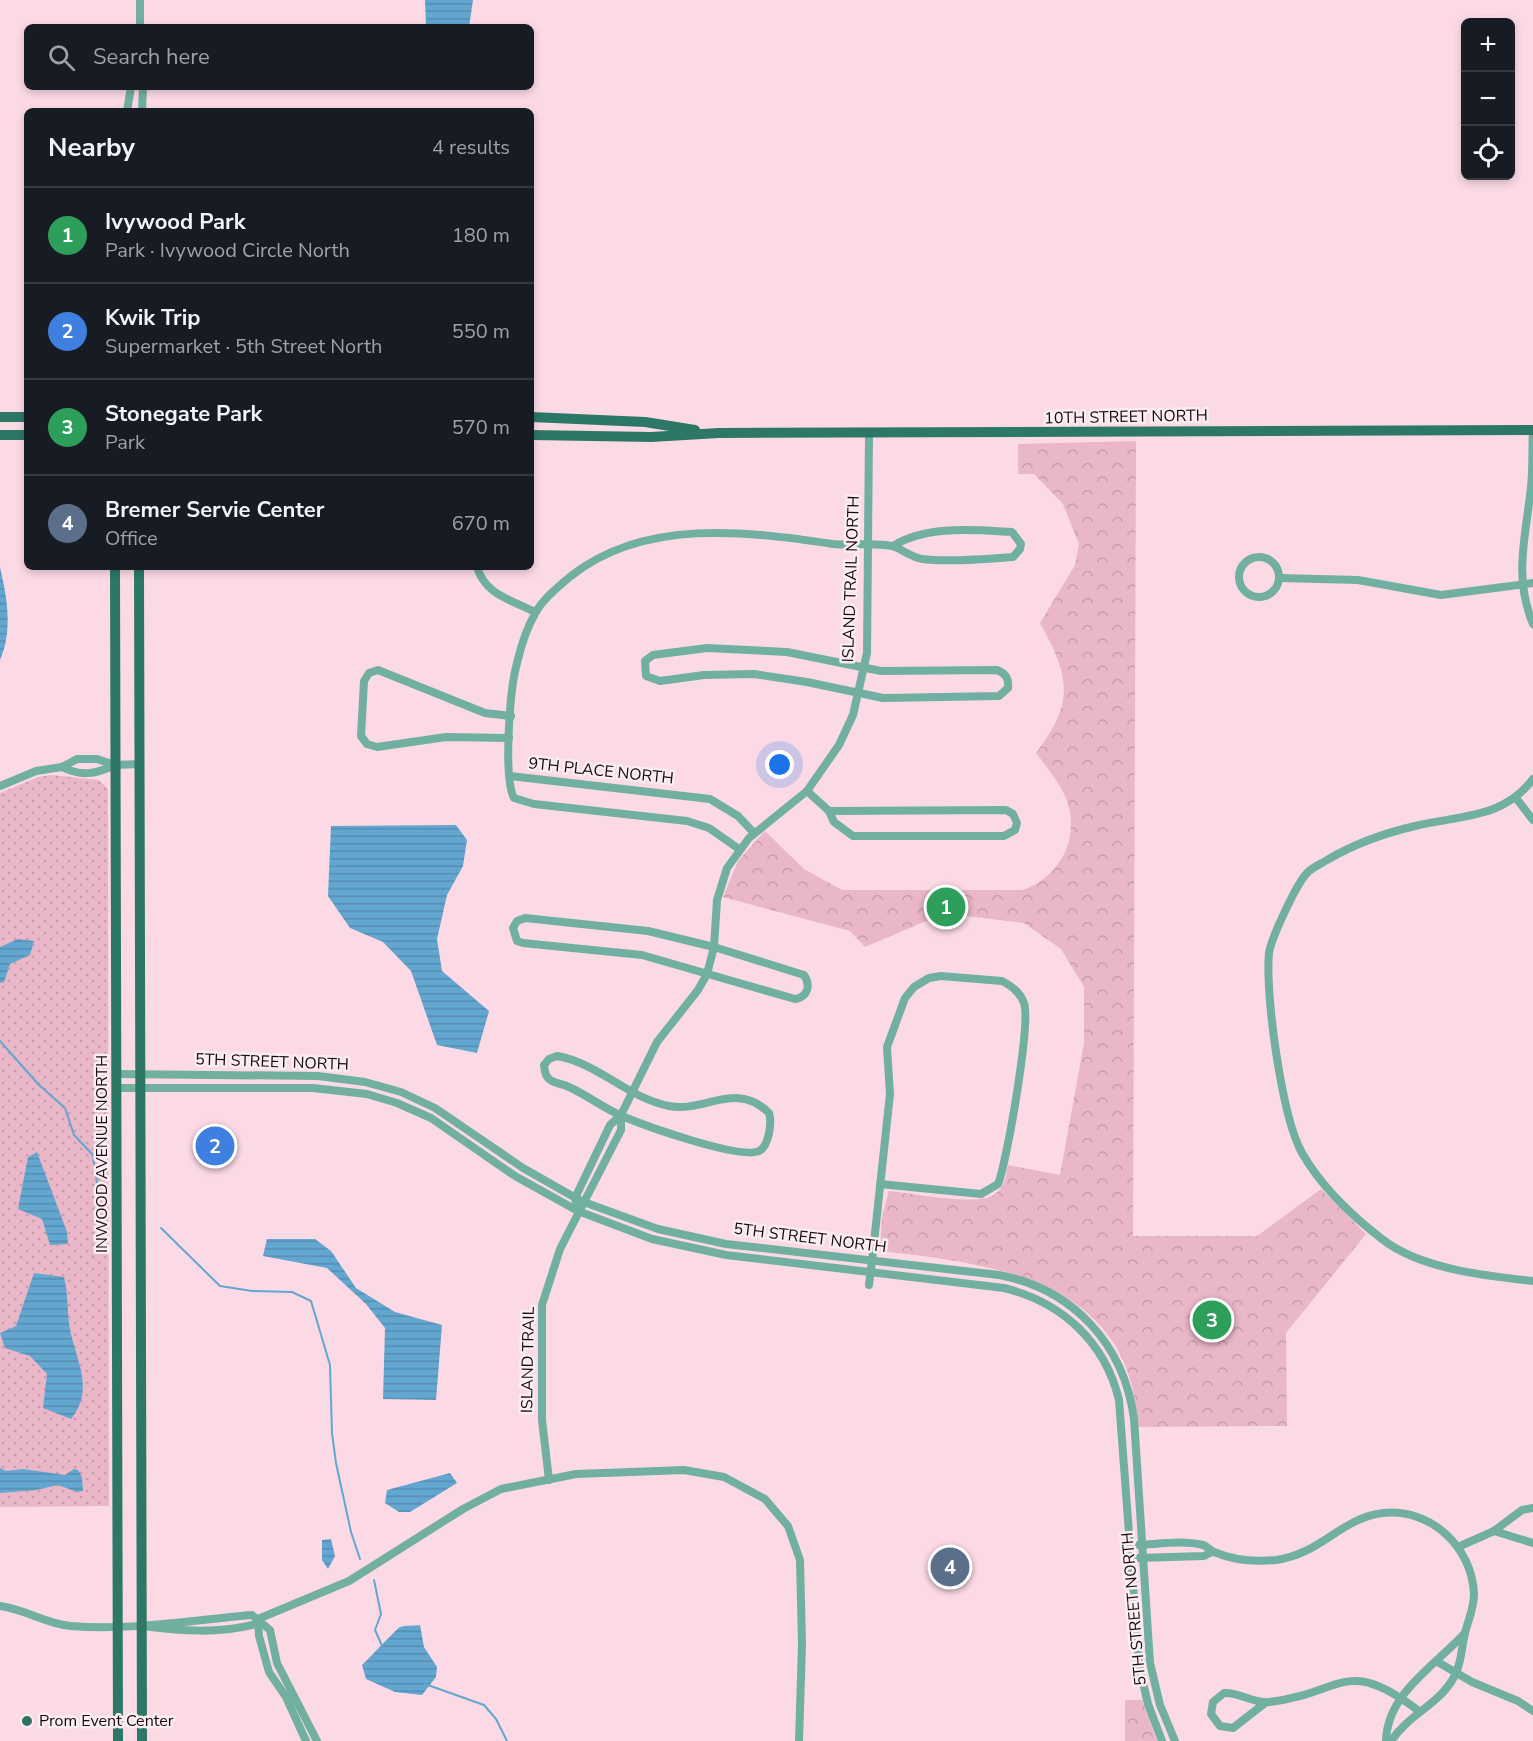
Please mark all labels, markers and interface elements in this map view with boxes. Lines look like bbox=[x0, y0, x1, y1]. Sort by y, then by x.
map controls bbox=[1461, 18, 1515, 180]
button: + bbox=[1461, 18, 1515, 72]
search box bbox=[24, 24, 534, 90]
icon: search bbox=[45, 41, 78, 74]
text: Search here bbox=[93, 42, 210, 72]
button: − bbox=[1461, 72, 1515, 126]
button: locate bbox=[1461, 126, 1515, 180]
text: Nearby bbox=[48, 130, 135, 165]
text: 4 results bbox=[432, 134, 510, 161]
text: Ivywood Park bbox=[105, 207, 245, 237]
text: 1 bbox=[62, 222, 74, 249]
text: 180 m bbox=[452, 222, 510, 249]
text: Park · Ivywood Circle North bbox=[105, 237, 350, 264]
text: Kwik Trip bbox=[105, 303, 200, 333]
text: 2 bbox=[62, 318, 74, 345]
text: 550 m bbox=[452, 318, 510, 345]
text: Supermarket · 5th Street North bbox=[105, 333, 382, 360]
text: Stonegate Park bbox=[105, 399, 262, 429]
street label: 10TH STREET NORTH bbox=[1044, 405, 1208, 429]
text: 3 bbox=[62, 414, 74, 441]
text: 570 m bbox=[452, 414, 510, 441]
text: Park bbox=[105, 429, 145, 456]
text: Bremer Servie Center bbox=[105, 495, 324, 525]
street label: ISLAND TRAIL NORTH bbox=[837, 495, 865, 663]
text: 4 bbox=[62, 510, 74, 537]
text: 670 m bbox=[452, 510, 510, 537]
text: Office bbox=[105, 525, 158, 552]
your location bbox=[765, 750, 794, 779]
street label: 9TH PLACE NORTH bbox=[527, 752, 675, 790]
pin: 1 bbox=[926, 884, 966, 930]
street label: 5TH STREET NORTH bbox=[195, 1048, 349, 1076]
street label: INWOOD AVENUE NORTH bbox=[91, 1055, 113, 1253]
pin: 2 bbox=[196, 1124, 234, 1168]
street label: 5TH STREET NORTH bbox=[732, 1218, 888, 1258]
pin: 3 bbox=[1192, 1298, 1232, 1342]
street label: ISLAND TRAIL bbox=[516, 1306, 540, 1413]
street label: 5TH STREET NORTH bbox=[1116, 1531, 1152, 1687]
pin: 4 bbox=[930, 1544, 970, 1590]
place label: Prom Event Center bbox=[39, 1710, 174, 1732]
marker: Prom Event Center bbox=[20, 1714, 34, 1728]

